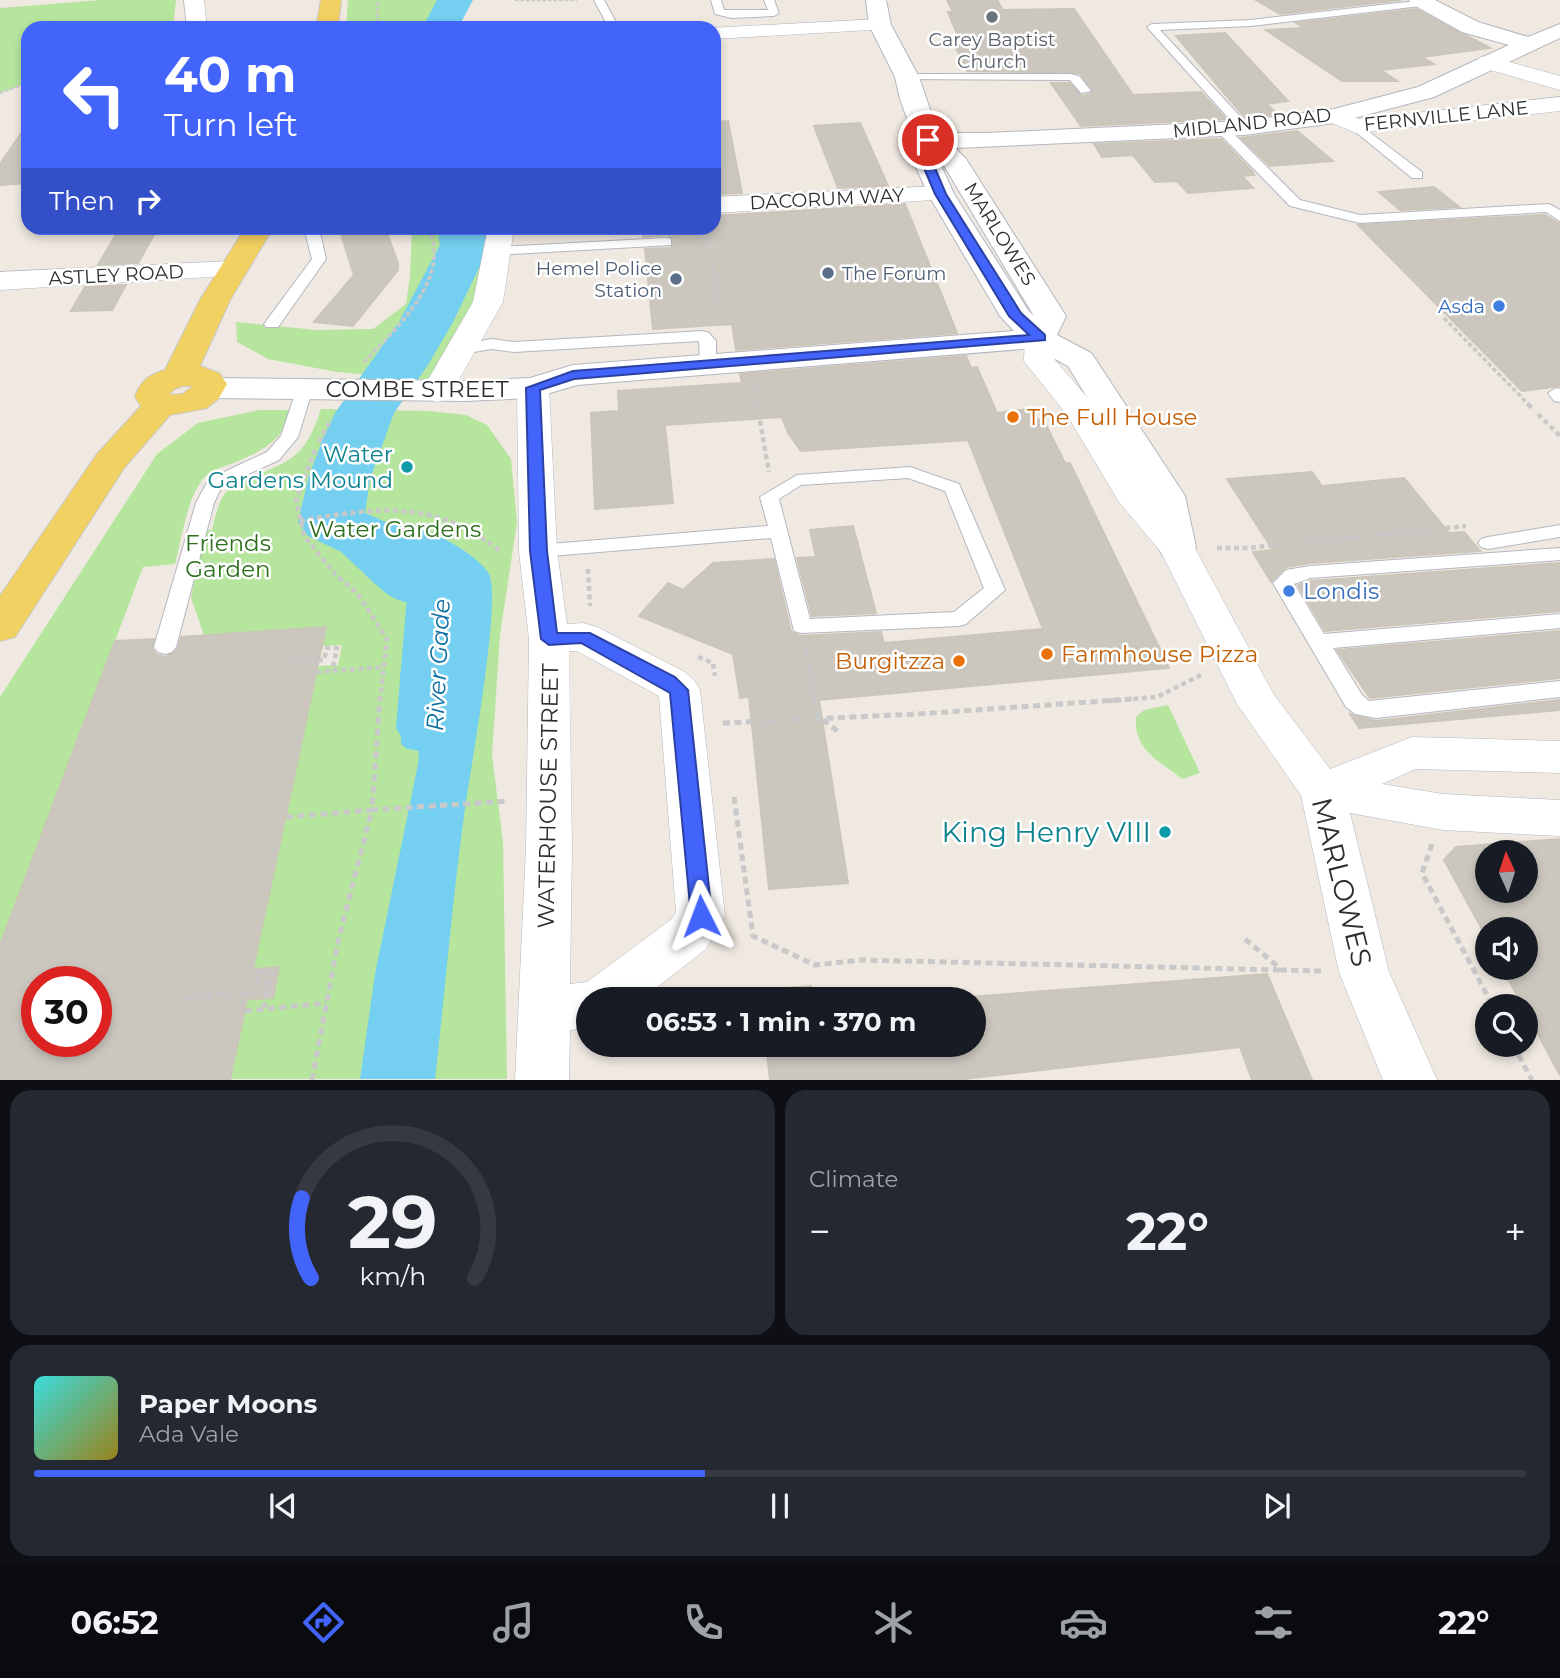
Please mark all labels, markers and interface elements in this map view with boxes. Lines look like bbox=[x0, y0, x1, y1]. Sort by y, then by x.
marker: Carey Baptist Church bbox=[984, 9, 1000, 25]
place label: Carey Baptist Church bbox=[929, 28, 1056, 73]
text: 40 m bbox=[164, 45, 296, 104]
icon: left bbox=[49, 49, 140, 140]
street label: FERNVILLE LANE bbox=[1363, 96, 1529, 136]
street label: MIDLAND ROAD bbox=[1172, 103, 1332, 143]
text: Turn left bbox=[164, 105, 298, 144]
pin bbox=[898, 110, 958, 170]
icon: arrive bbox=[909, 121, 947, 159]
street label: MARLOWES bbox=[959, 178, 1041, 290]
icon: right bbox=[129, 182, 167, 220]
street label: DACORUM WAY bbox=[749, 183, 906, 215]
text: Then bbox=[49, 185, 115, 217]
place label: Hemel Police Station bbox=[536, 257, 662, 302]
street label: ASTLEY ROAD bbox=[48, 260, 184, 290]
place label: The Forum bbox=[842, 262, 946, 285]
marker: The Forum bbox=[820, 265, 836, 281]
marker: Hemel Police Station bbox=[668, 271, 684, 287]
place label: Asda bbox=[1438, 295, 1485, 318]
marker: Asda bbox=[1491, 298, 1507, 314]
street label: COMBE STREET bbox=[325, 375, 509, 403]
place label: The Full House bbox=[1027, 403, 1197, 431]
marker: The Full House bbox=[1005, 409, 1021, 425]
place label: Water Gardens Mound bbox=[207, 440, 393, 494]
marker: Water Gardens Mound bbox=[399, 459, 415, 475]
park label: Water Gardens bbox=[309, 515, 481, 543]
park label: Friends Garden bbox=[185, 529, 271, 583]
place label: Londis bbox=[1303, 577, 1379, 605]
marker: Londis bbox=[1281, 583, 1297, 599]
water label: River Gade bbox=[420, 598, 456, 732]
place label: Farmhouse Pizza bbox=[1061, 640, 1258, 668]
marker: Farmhouse Pizza bbox=[1039, 646, 1055, 662]
place label: Burgitzza bbox=[835, 647, 945, 675]
marker: Burgitzza bbox=[951, 653, 967, 669]
street label: WATERHOUSE STREET bbox=[532, 662, 564, 929]
street label: MARLOWES bbox=[1305, 794, 1379, 970]
place label: King Henry VIII bbox=[941, 815, 1151, 849]
marker: King Henry VIII bbox=[1157, 824, 1173, 840]
north arrow bbox=[1475, 840, 1538, 903]
map controls bbox=[1475, 840, 1538, 1057]
position arrow bbox=[664, 879, 738, 953]
button: sound bbox=[1475, 917, 1538, 980]
speed limit sign: 30 bbox=[21, 966, 112, 1057]
button: search bbox=[1475, 994, 1538, 1057]
text: 06:53 · 1 min · 370 m bbox=[646, 1006, 916, 1038]
text: Climate bbox=[809, 1165, 898, 1193]
text: 29 bbox=[348, 1179, 437, 1267]
text: 22° bbox=[1126, 1200, 1209, 1263]
text: − bbox=[809, 1208, 831, 1255]
text: + bbox=[1504, 1208, 1526, 1255]
text: km/h bbox=[359, 1261, 426, 1291]
text: Paper Moons bbox=[139, 1388, 317, 1420]
text: Ada Vale bbox=[139, 1420, 239, 1448]
icon: previous bbox=[264, 1487, 302, 1525]
icon: pause bbox=[761, 1487, 799, 1525]
icon: next bbox=[1258, 1487, 1296, 1525]
icon: directions bbox=[299, 1598, 348, 1647]
icon: music bbox=[489, 1598, 538, 1647]
icon: phone bbox=[679, 1598, 728, 1647]
icon: climate bbox=[869, 1598, 918, 1647]
icon: car bbox=[1059, 1598, 1108, 1647]
icon: filters bbox=[1249, 1598, 1298, 1647]
text: 06:52 bbox=[70, 1603, 159, 1642]
text: 22° bbox=[1438, 1603, 1490, 1642]

